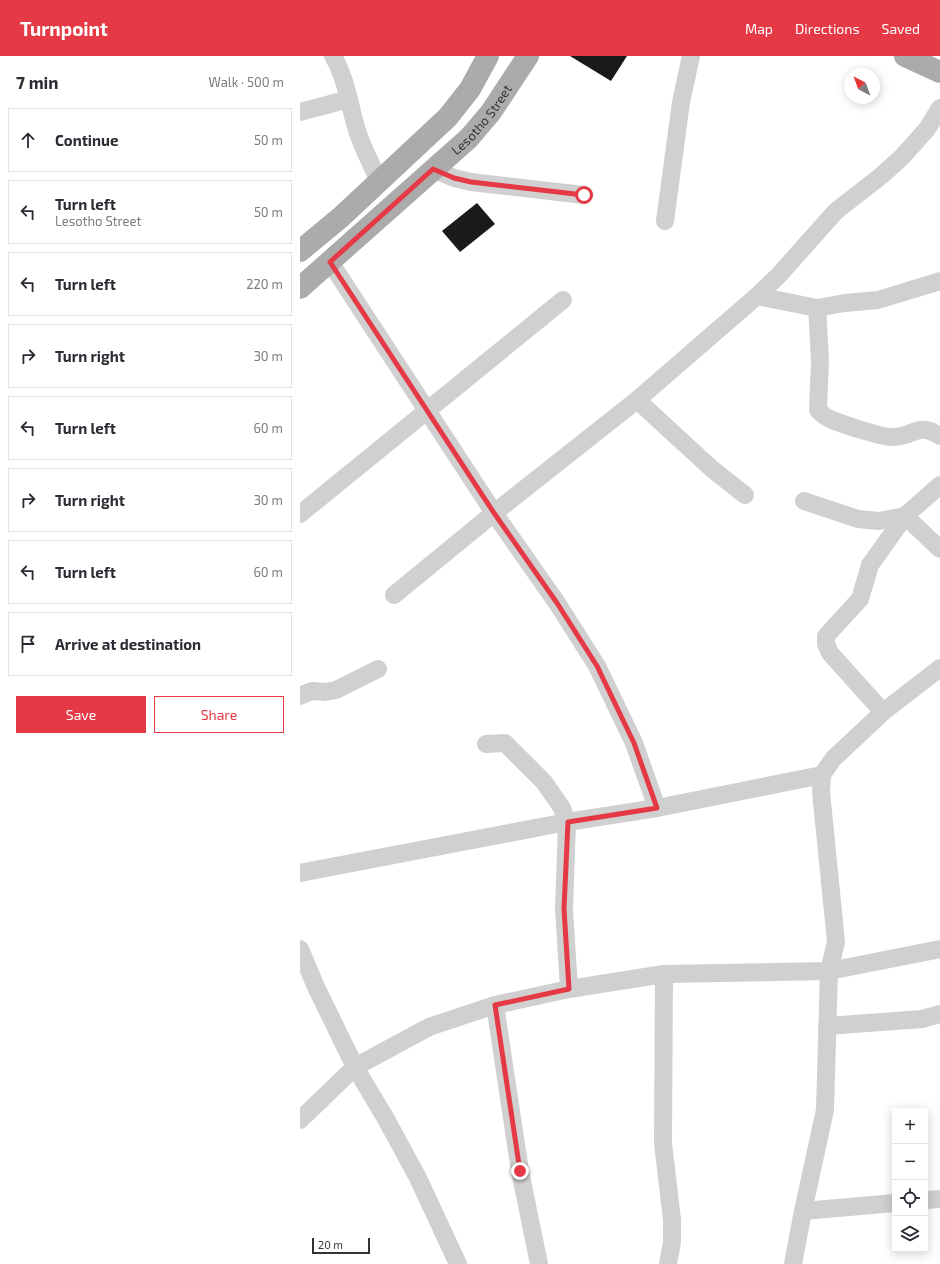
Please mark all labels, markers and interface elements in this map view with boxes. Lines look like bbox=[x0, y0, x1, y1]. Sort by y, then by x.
text: Turnpoint bbox=[20, 17, 108, 40]
text: Map bbox=[745, 20, 773, 37]
text: Directions bbox=[795, 20, 860, 37]
text: Saved bbox=[882, 20, 920, 37]
north arrow bbox=[844, 68, 880, 104]
text: 7 min bbox=[16, 72, 59, 92]
text: Walk · 500 m bbox=[209, 74, 284, 90]
street label: Lesotho Street bbox=[448, 81, 515, 158]
icon: ahead bbox=[17, 129, 39, 151]
text: Continue bbox=[55, 131, 118, 149]
text: 50 m bbox=[254, 132, 283, 148]
route start bbox=[575, 186, 593, 204]
text: Turn left bbox=[55, 195, 116, 213]
icon: left bbox=[17, 201, 39, 223]
text: 50 m bbox=[254, 204, 283, 220]
text: Lesotho Street bbox=[55, 213, 142, 229]
icon: left bbox=[17, 273, 39, 295]
text: Turn left bbox=[55, 275, 116, 293]
text: 220 m bbox=[246, 276, 283, 292]
icon: right bbox=[17, 345, 39, 367]
text: Turn right bbox=[55, 347, 125, 365]
text: 30 m bbox=[254, 348, 283, 364]
icon: left bbox=[17, 417, 39, 439]
text: Turn left bbox=[55, 419, 116, 437]
text: 60 m bbox=[253, 420, 283, 436]
icon: right bbox=[17, 489, 39, 511]
text: Turn right bbox=[55, 491, 125, 509]
text: 30 m bbox=[254, 492, 283, 508]
icon: left bbox=[17, 561, 39, 583]
text: Turn left bbox=[55, 563, 116, 581]
text: 60 m bbox=[253, 564, 283, 580]
icon: arrive bbox=[17, 633, 39, 655]
text: Arrive at destination bbox=[55, 635, 201, 653]
button: Save bbox=[16, 696, 146, 733]
button: Share bbox=[154, 696, 284, 733]
map controls bbox=[892, 1108, 928, 1252]
button: + bbox=[892, 1108, 928, 1144]
button: − bbox=[892, 1144, 928, 1180]
route end bbox=[511, 1162, 529, 1180]
button: locate bbox=[892, 1180, 928, 1216]
button: layers bbox=[892, 1216, 928, 1252]
scale bar bbox=[312, 1236, 370, 1255]
text: 20 m bbox=[318, 1238, 343, 1251]

